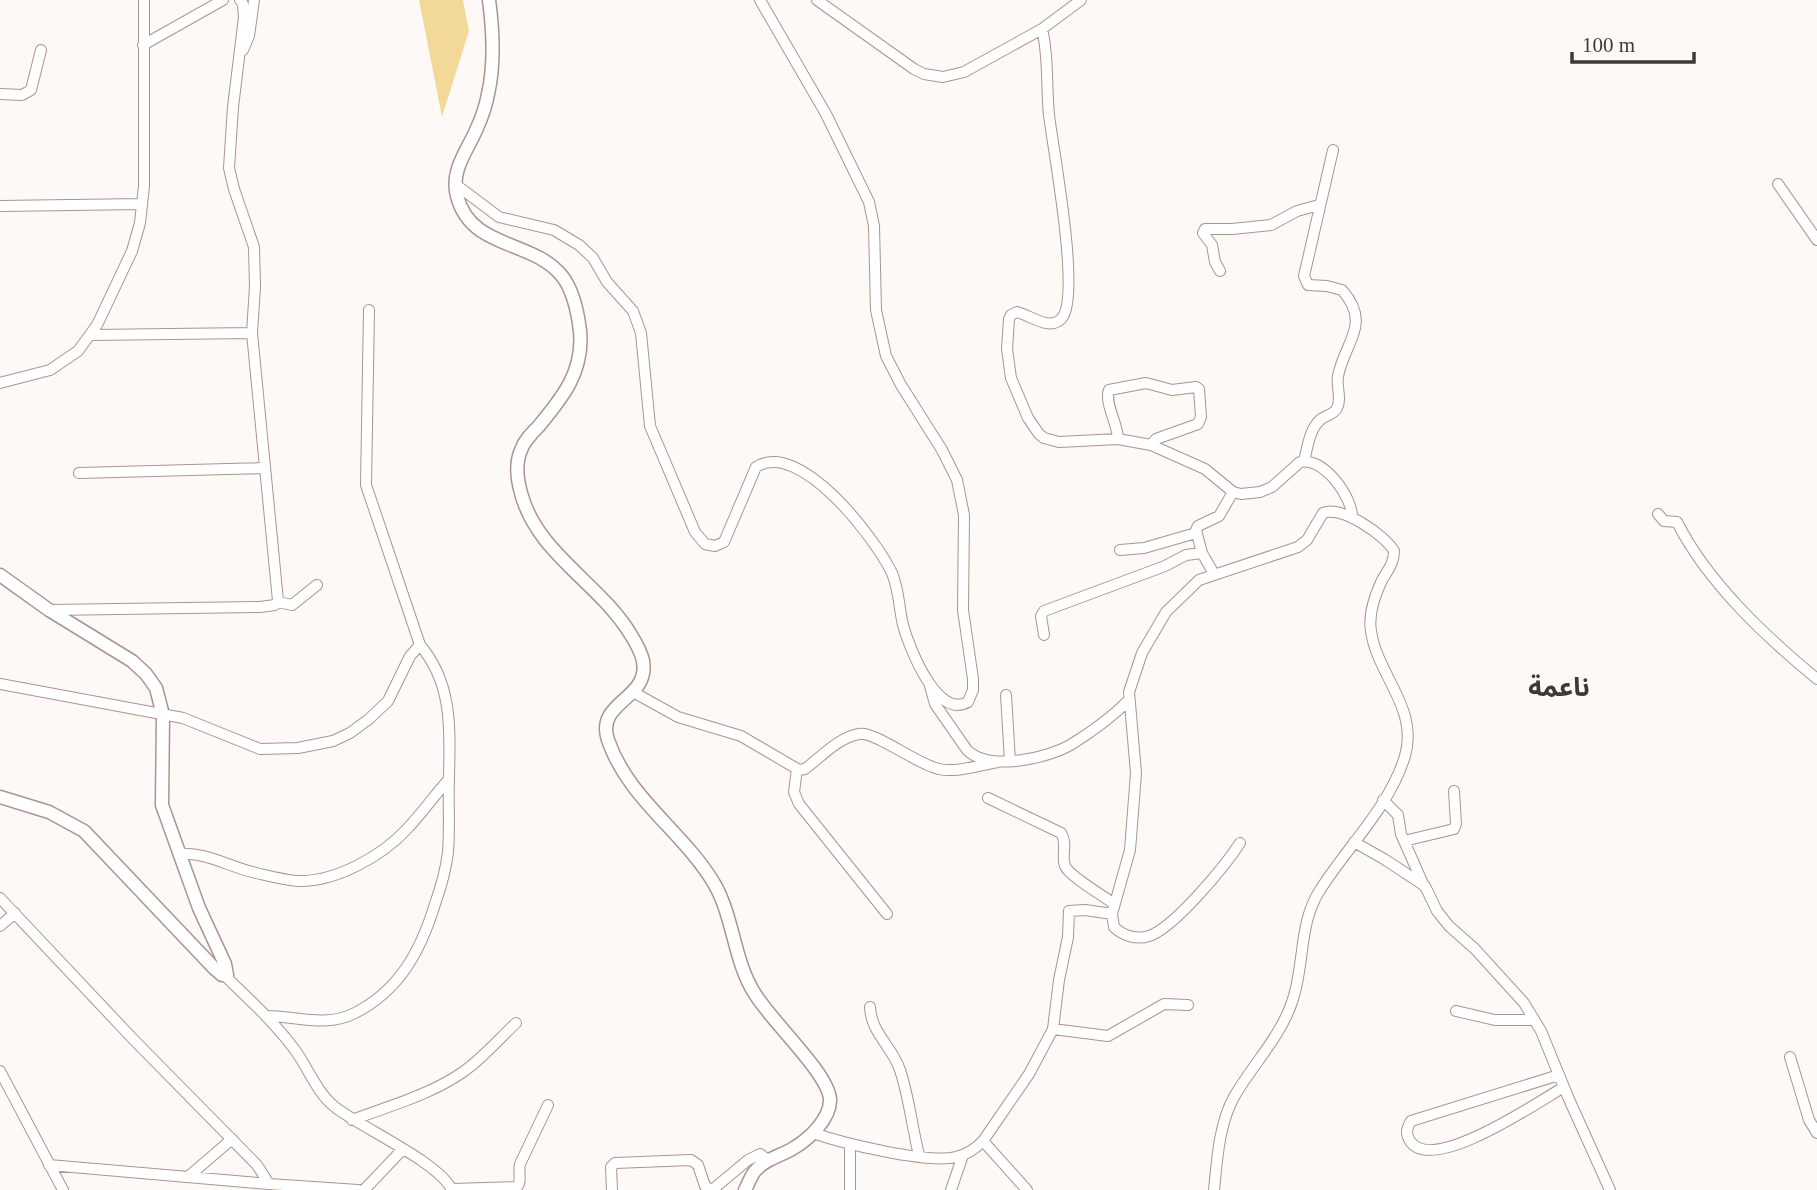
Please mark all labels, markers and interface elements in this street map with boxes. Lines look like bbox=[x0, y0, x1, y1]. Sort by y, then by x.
scale bar bbox=[1572, 21, 1694, 65]
text: 100 m bbox=[1582, 33, 1635, 57]
district label: ناعمة bbox=[1528, 673, 1590, 702]

